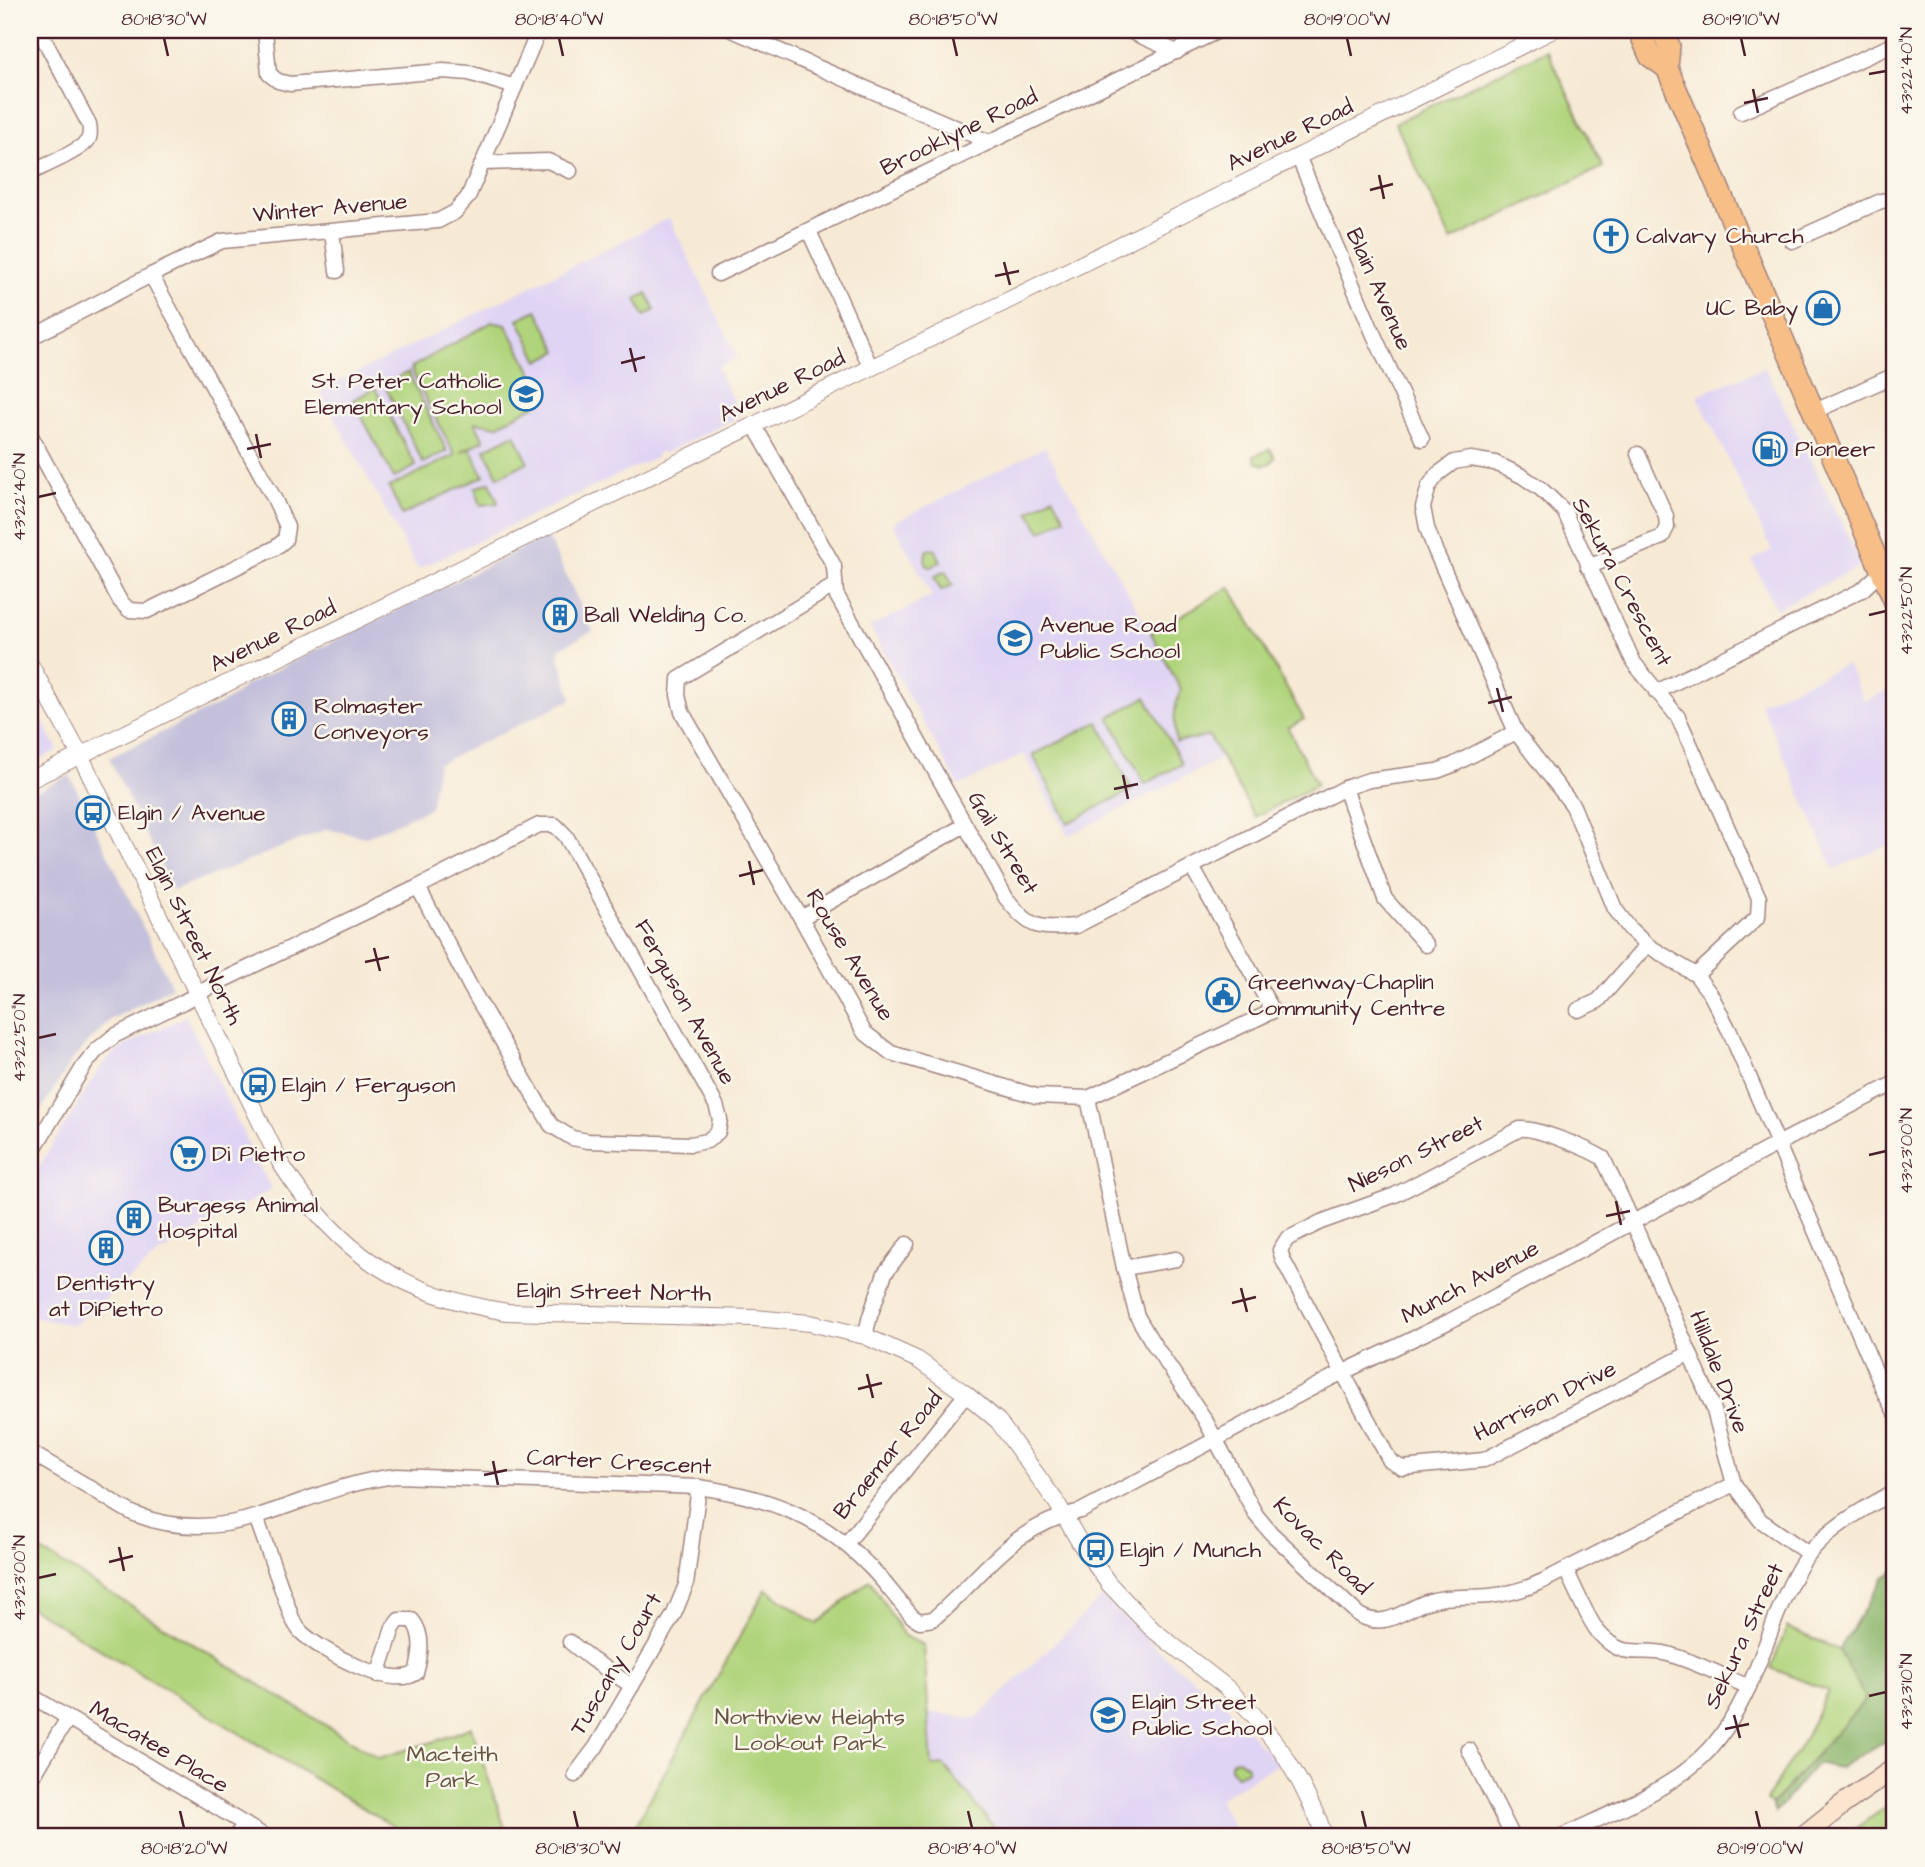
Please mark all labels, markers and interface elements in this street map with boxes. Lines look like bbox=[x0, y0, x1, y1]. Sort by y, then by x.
text: 80°18'30"W bbox=[121, 7, 207, 32]
text: 80°18'40"W bbox=[515, 7, 603, 32]
text: 80°18'50"W bbox=[908, 7, 998, 32]
text: 80°19'00"W bbox=[1304, 7, 1390, 32]
text: 80°19'10"W bbox=[1702, 7, 1780, 32]
text: 43°22'40"N bbox=[1894, 27, 1919, 115]
street label: Brooklyne Road bbox=[875, 80, 1044, 185]
street label: Avenue Road bbox=[1222, 91, 1359, 179]
street label: Winter Avenue bbox=[251, 185, 409, 231]
church icon: Calvary Church bbox=[1592, 217, 1630, 255]
place label: Calvary Church bbox=[1636, 220, 1804, 253]
street label: Blain Avenue bbox=[1338, 223, 1420, 355]
shop icon: UC Baby bbox=[1804, 289, 1842, 327]
place label: UC Baby bbox=[1706, 292, 1798, 325]
street label: Avenue Road bbox=[714, 342, 851, 430]
place label: St. Peter Catholic Elementary School bbox=[305, 365, 502, 424]
school or university icon: St. Peter Catholic Elementary School bbox=[507, 375, 545, 413]
fuel station icon: Pioneer bbox=[1751, 430, 1789, 468]
place label: Pioneer bbox=[1795, 433, 1875, 465]
text: 43°22'40"N bbox=[7, 453, 32, 541]
street label: Sekura Crescent bbox=[1564, 492, 1680, 673]
text: 43°22'50"N bbox=[1894, 567, 1919, 655]
street label: Avenue Road bbox=[205, 592, 342, 680]
building icon: Ball Welding Co. bbox=[541, 596, 579, 634]
place label: Ball Welding Co. bbox=[584, 599, 746, 632]
place label: Avenue Road Public School bbox=[1040, 609, 1180, 667]
school or university icon: Avenue Road Public School bbox=[996, 619, 1034, 657]
place label: Rolmaster Conveyors bbox=[314, 690, 429, 749]
building icon: Rolmaster Conveyors bbox=[270, 700, 308, 738]
street label: Gail Street bbox=[960, 786, 1047, 901]
bus stop icon: Elgin / Avenue bbox=[74, 794, 112, 832]
place label: Elgin / Avenue bbox=[118, 797, 266, 830]
street label: Elgin Street North bbox=[136, 842, 251, 1031]
street label: Rouse Avenue bbox=[798, 883, 902, 1027]
street label: Ferguson Avenue bbox=[625, 914, 744, 1091]
place label: Greenway-Chaplin Community Centre bbox=[1248, 966, 1445, 1025]
public building icon: Greenway-Chaplin Community Centre bbox=[1204, 976, 1242, 1014]
text: 43°22'50"N bbox=[7, 994, 32, 1082]
bus stop icon: Elgin / Ferguson bbox=[239, 1066, 277, 1104]
place label: Elgin / Ferguson bbox=[282, 1069, 456, 1102]
street label: Nieson Street bbox=[1343, 1107, 1489, 1200]
text: 43°23'00"N bbox=[1894, 1108, 1919, 1194]
supermarket icon: Di Pietro bbox=[169, 1135, 207, 1173]
place label: Di Pietro bbox=[212, 1138, 305, 1170]
place label: Burgess Animal Hospital bbox=[158, 1189, 318, 1247]
building icon: Burgess Animal Hospital bbox=[115, 1199, 153, 1237]
building icon: Dentistry at DiPietro bbox=[87, 1229, 125, 1267]
street label: Munch Avenue bbox=[1395, 1232, 1545, 1332]
place label: Dentistry at DiPietro bbox=[49, 1267, 163, 1325]
street label: Elgin Street North bbox=[517, 1274, 712, 1311]
street label: Hilldale Drive bbox=[1681, 1306, 1757, 1438]
street label: Harrison Drive bbox=[1468, 1353, 1622, 1449]
street label: Braemar Road bbox=[826, 1384, 950, 1526]
street label: Carter Crescent bbox=[526, 1441, 713, 1483]
street label: Kovac Road bbox=[1266, 1490, 1378, 1602]
bus stop icon: Elgin / Munch bbox=[1077, 1531, 1115, 1569]
place label: Elgin / Munch bbox=[1120, 1534, 1262, 1567]
text: 43°23'00"N bbox=[7, 1535, 32, 1621]
street label: Sekura Street bbox=[1696, 1557, 1792, 1714]
street label: Tuscany Court bbox=[562, 1586, 671, 1742]
text: 43°23'10"N bbox=[1894, 1654, 1919, 1730]
place label: Elgin Street Public School bbox=[1132, 1686, 1272, 1744]
street label: Macatee Place bbox=[83, 1693, 235, 1801]
school or university icon: Elgin Street Public School bbox=[1089, 1696, 1127, 1734]
park label: Northview Heights Lookout Park bbox=[715, 1701, 905, 1759]
park label: Macteith Park bbox=[406, 1738, 498, 1796]
text: 80°18'20"W bbox=[141, 1836, 227, 1861]
text: 80°18'30"W bbox=[535, 1836, 621, 1861]
text: 80°18'40"W bbox=[928, 1836, 1016, 1861]
text: 80°18'50"W bbox=[1321, 1836, 1411, 1861]
text: 80°19'00"W bbox=[1717, 1836, 1803, 1861]

